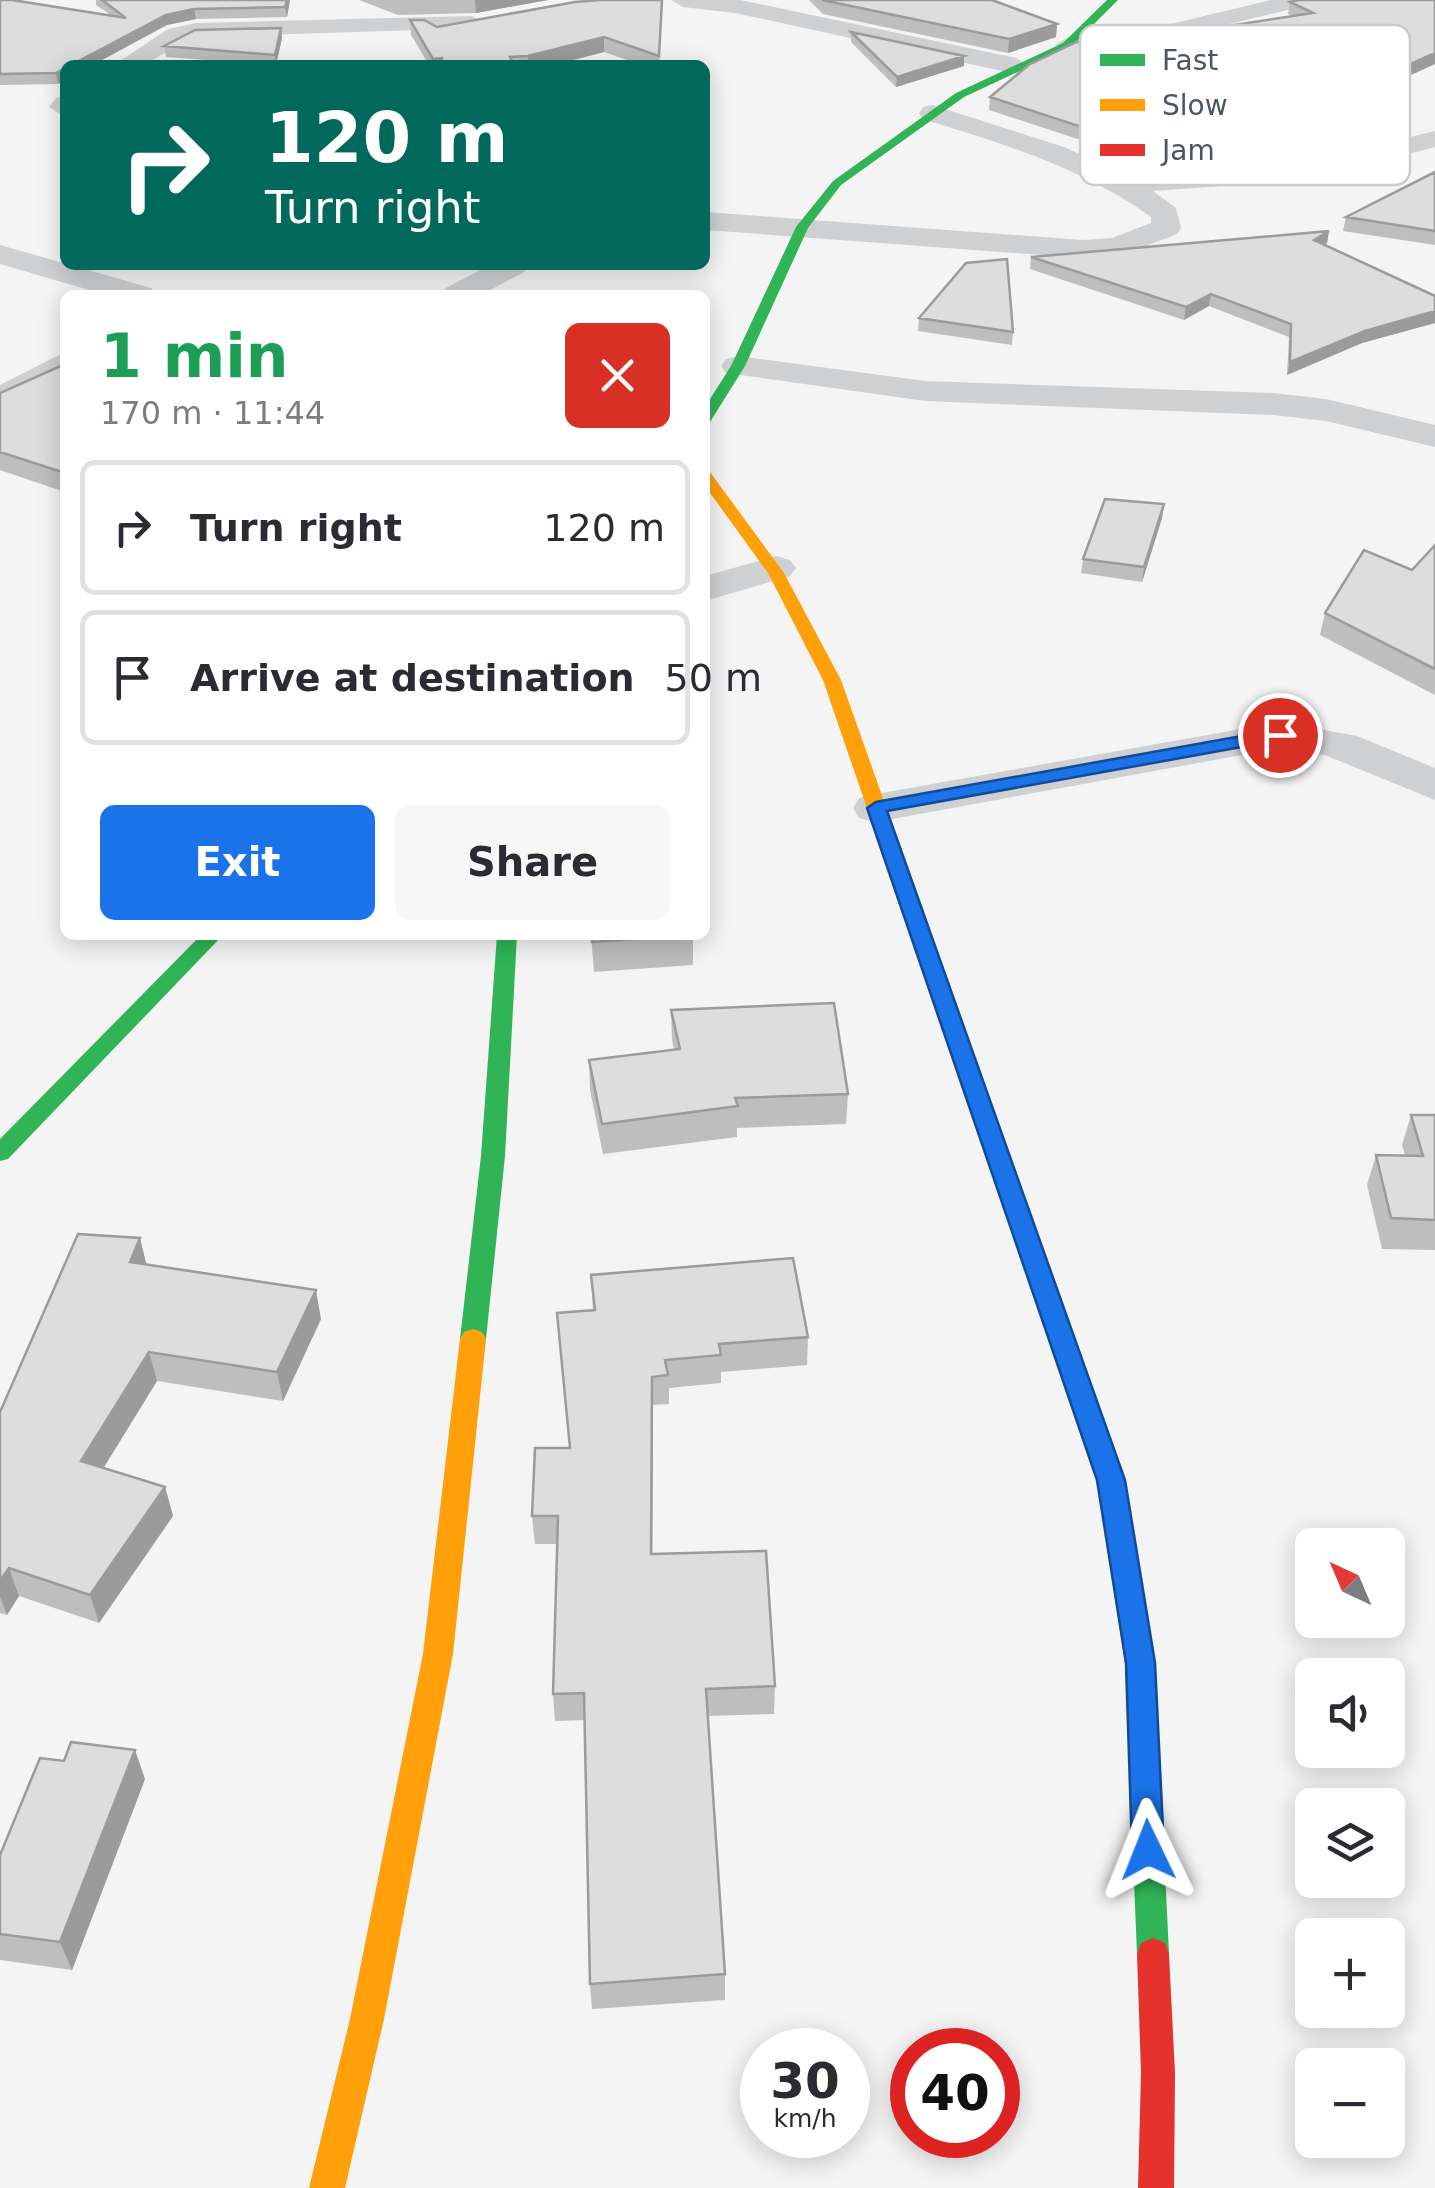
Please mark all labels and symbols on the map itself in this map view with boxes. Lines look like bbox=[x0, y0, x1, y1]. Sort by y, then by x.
legend bbox=[1080, 25, 1410, 185]
text: Fast bbox=[1162, 44, 1218, 77]
text: Slow bbox=[1162, 89, 1228, 122]
text: Jam bbox=[1160, 134, 1215, 167]
pin bbox=[1238, 693, 1323, 778]
north arrow bbox=[1295, 1528, 1405, 1638]
position arrow bbox=[1096, 1798, 1200, 1902]
speed limit sign: 40 bbox=[890, 2028, 1020, 2158]

